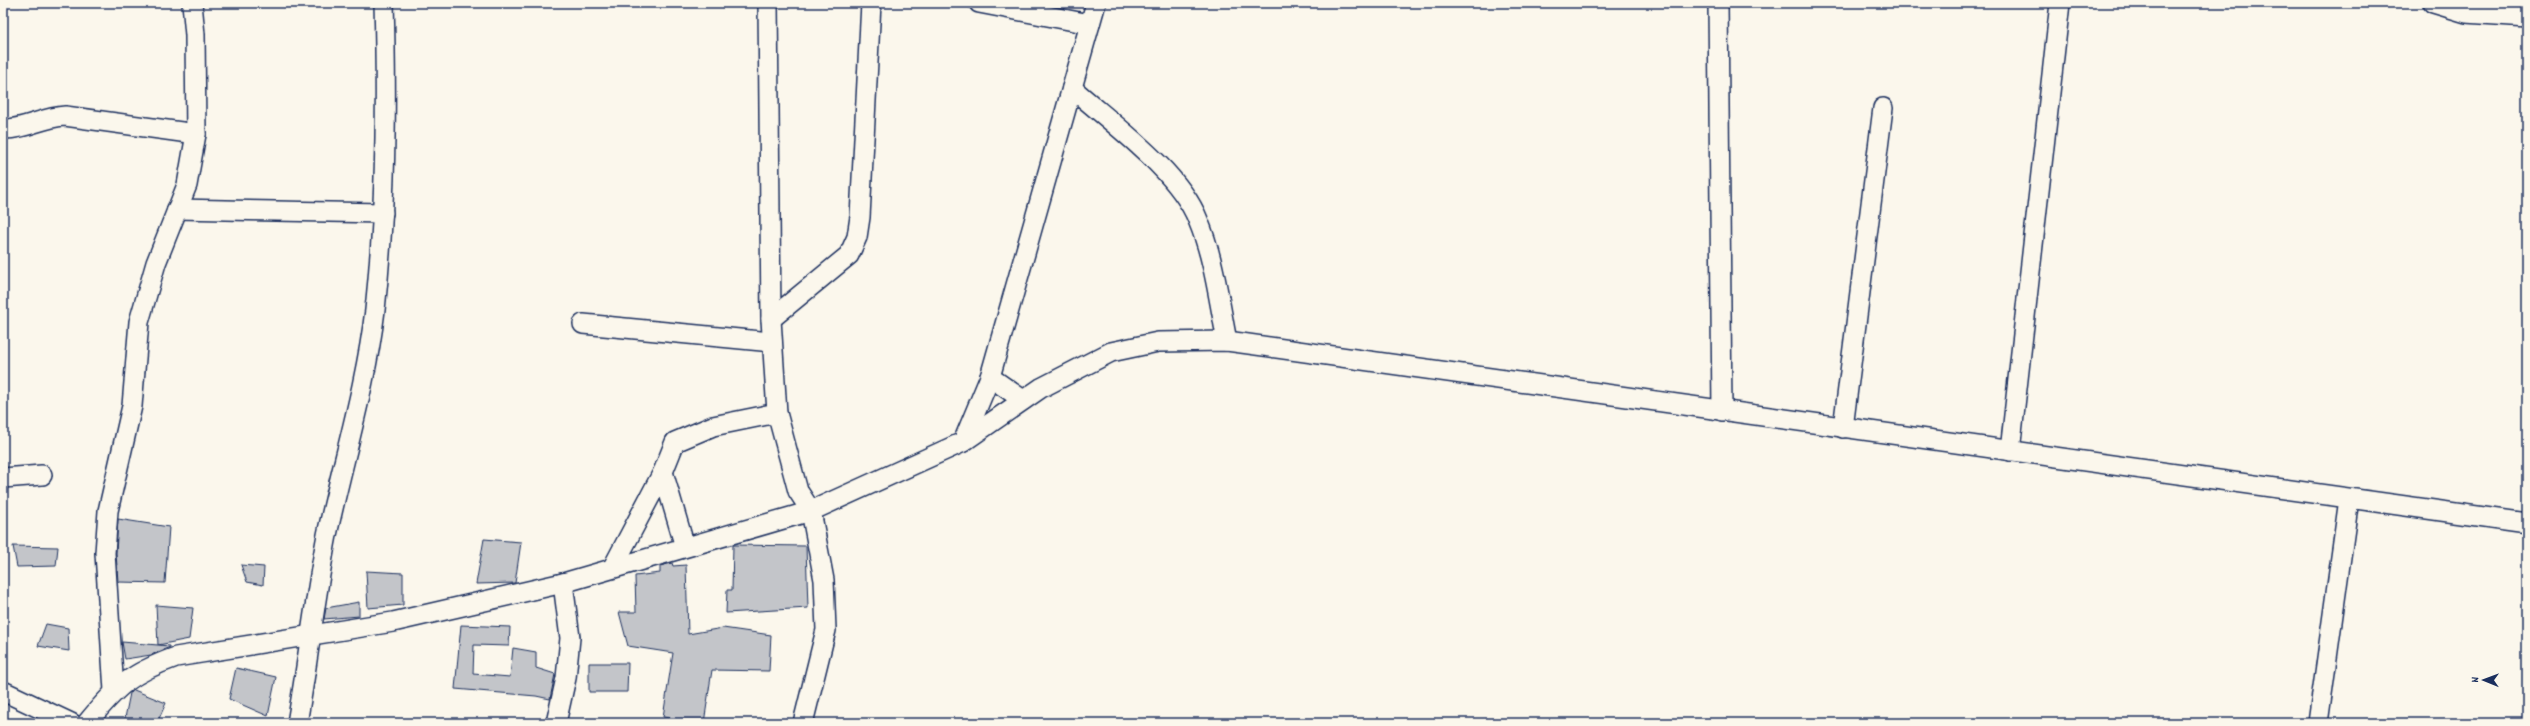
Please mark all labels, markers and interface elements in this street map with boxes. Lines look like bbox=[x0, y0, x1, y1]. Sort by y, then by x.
north arrow bbox=[2464, 660, 2504, 700]
text: N bbox=[2468, 676, 2484, 683]

